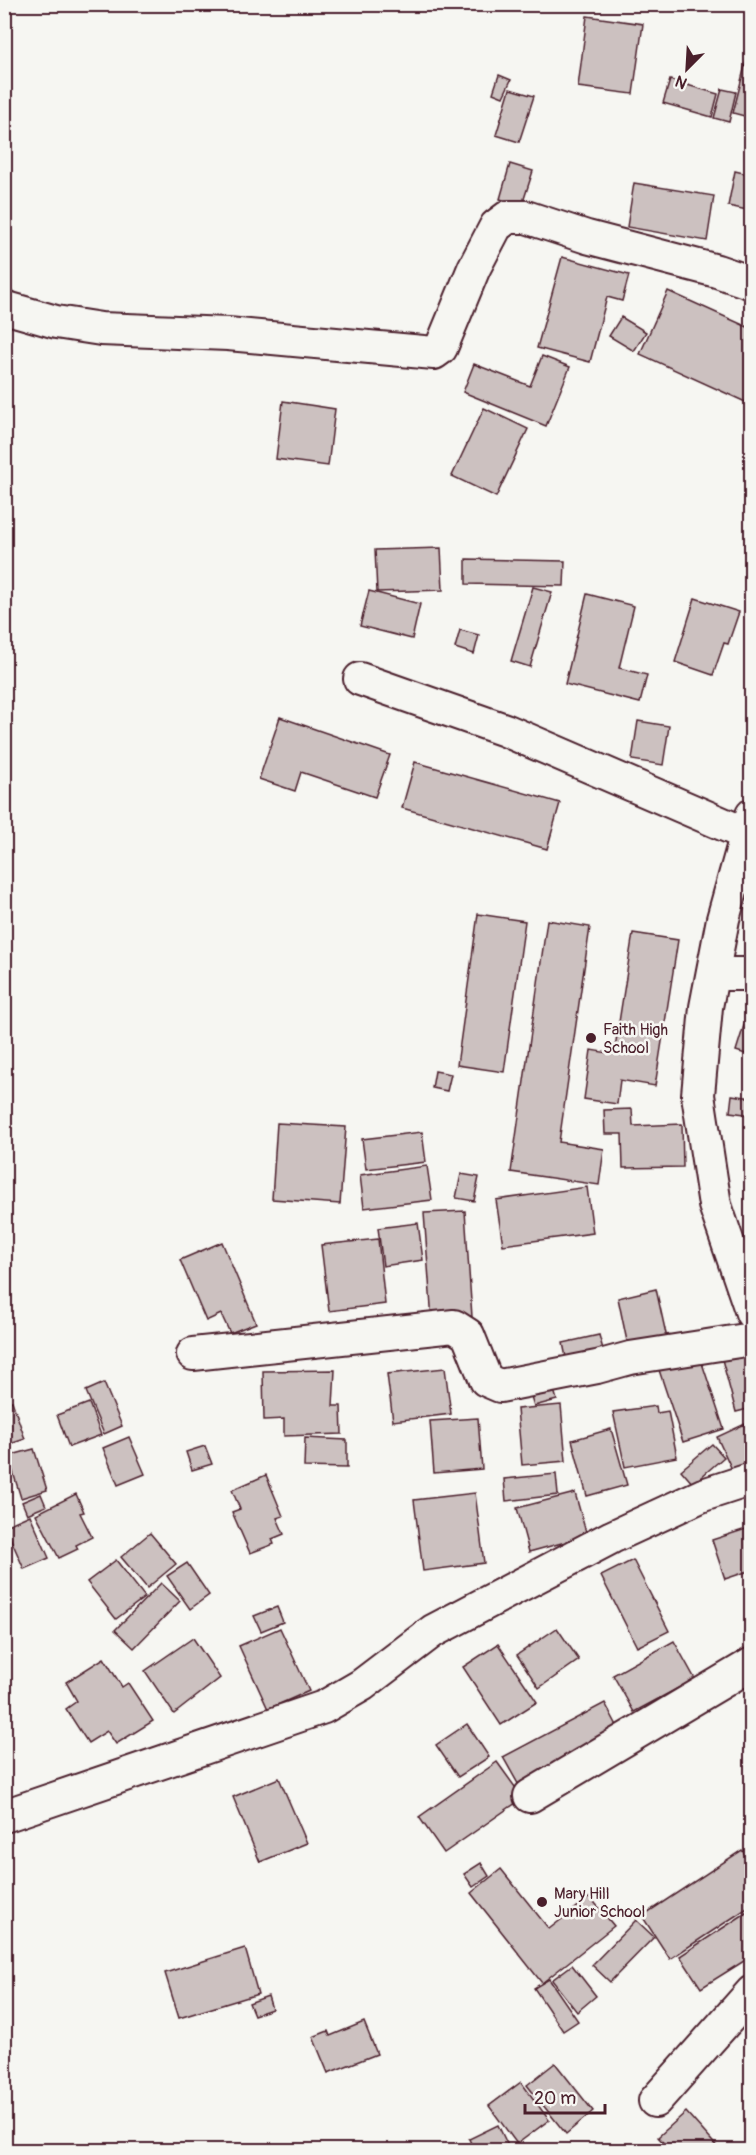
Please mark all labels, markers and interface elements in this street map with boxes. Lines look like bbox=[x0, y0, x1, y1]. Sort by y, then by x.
north arrow bbox=[657, 39, 717, 99]
text: N bbox=[672, 70, 690, 93]
place label: Faith High School bbox=[603, 1020, 668, 1058]
marker: Faith High School bbox=[584, 1031, 598, 1045]
place label: Mary Hill Junior School bbox=[554, 1884, 645, 1922]
marker: Mary Hill Junior School bbox=[535, 1895, 549, 1909]
scale bar bbox=[525, 2077, 604, 2115]
text: 20 m bbox=[534, 2087, 576, 2110]

